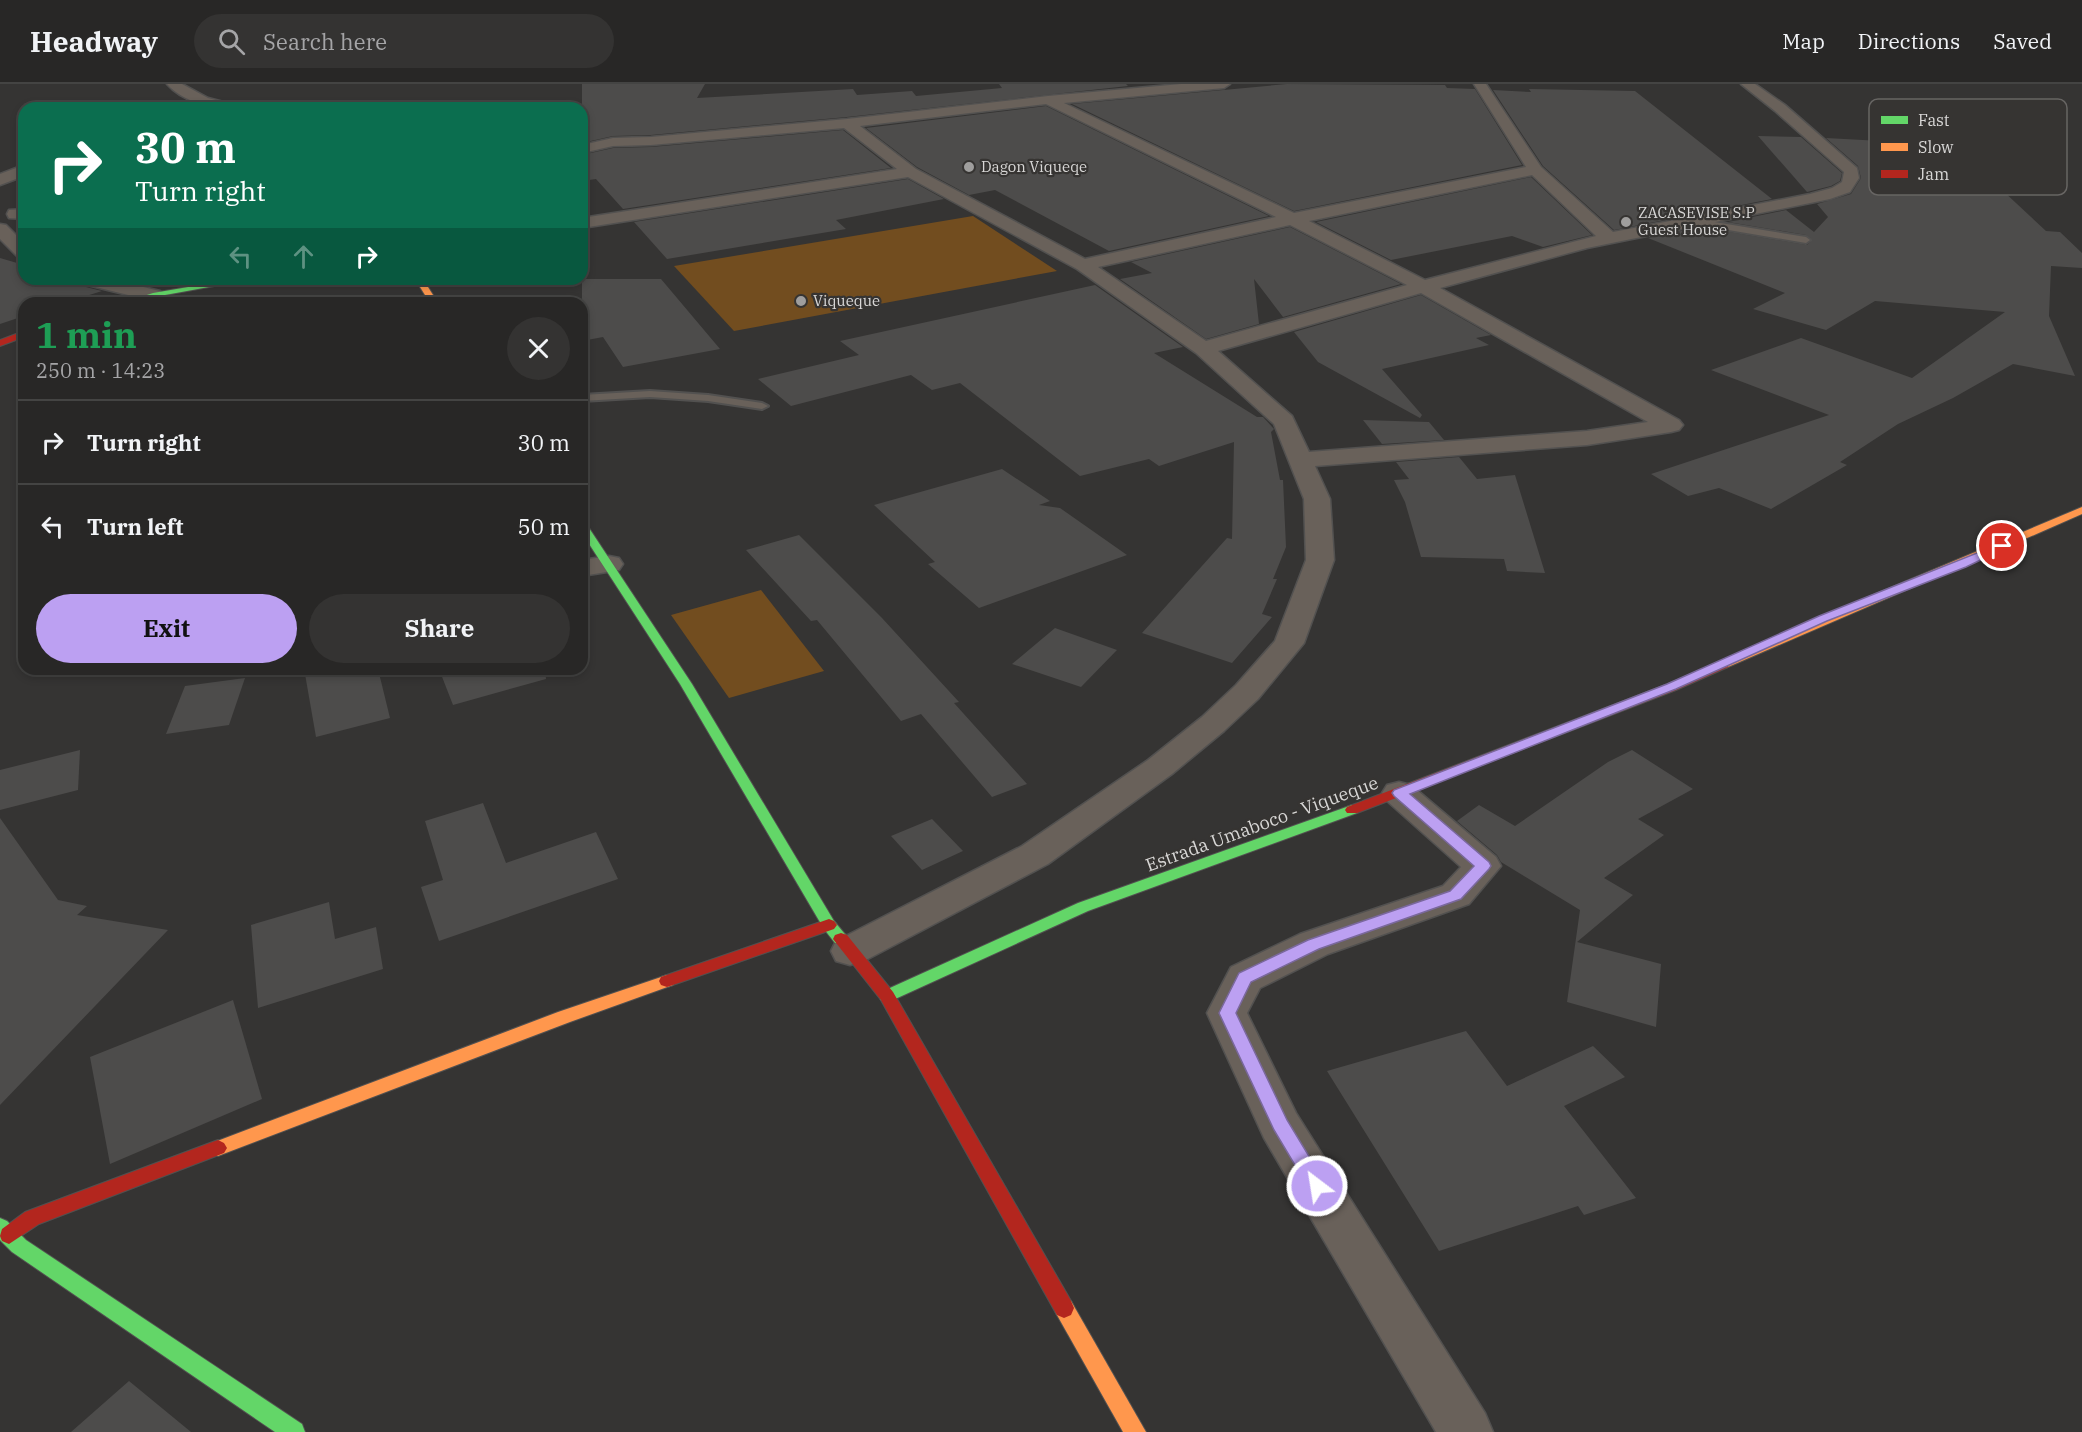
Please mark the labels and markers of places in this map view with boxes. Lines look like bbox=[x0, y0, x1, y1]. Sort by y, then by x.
place label: Dagon Viqueqe bbox=[981, 157, 1087, 176]
marker: Dagon Viqueqe bbox=[962, 160, 976, 174]
place label: ZACASEVISE S.P Guest House bbox=[1638, 203, 1755, 239]
marker: ZACASEVISE S.P Guest House bbox=[1619, 215, 1633, 229]
place label: Viqueque bbox=[813, 291, 880, 310]
marker: Viqueque bbox=[794, 294, 808, 308]
pin bbox=[1976, 520, 2027, 571]

